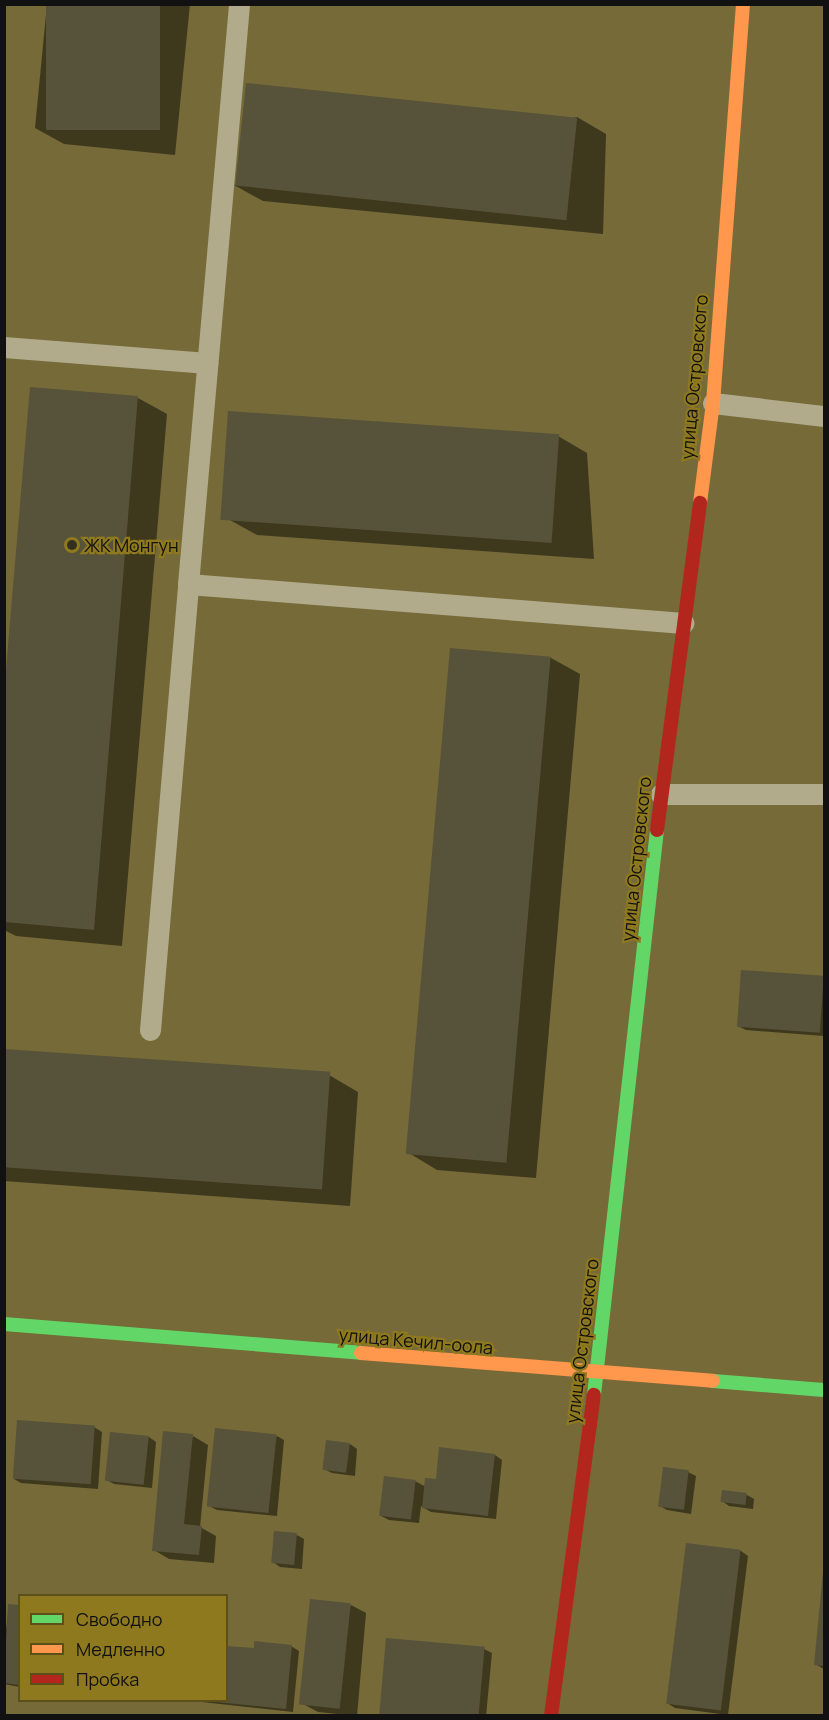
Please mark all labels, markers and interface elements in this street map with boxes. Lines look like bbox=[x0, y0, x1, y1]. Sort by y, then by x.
street label: улица Островского bbox=[676, 294, 712, 460]
place label: ЖК Монгун bbox=[84, 534, 179, 556]
marker: ЖК Монгун bbox=[65, 538, 79, 552]
street label: улица Островского bbox=[617, 776, 655, 942]
street label: улица Островского bbox=[561, 1258, 603, 1424]
street label: улица Кечил-оола bbox=[338, 1323, 494, 1359]
legend bbox=[18, 1594, 228, 1702]
text: Свободно bbox=[76, 1607, 162, 1631]
text: Медленно bbox=[76, 1637, 165, 1661]
text: Пробка bbox=[76, 1667, 139, 1691]

